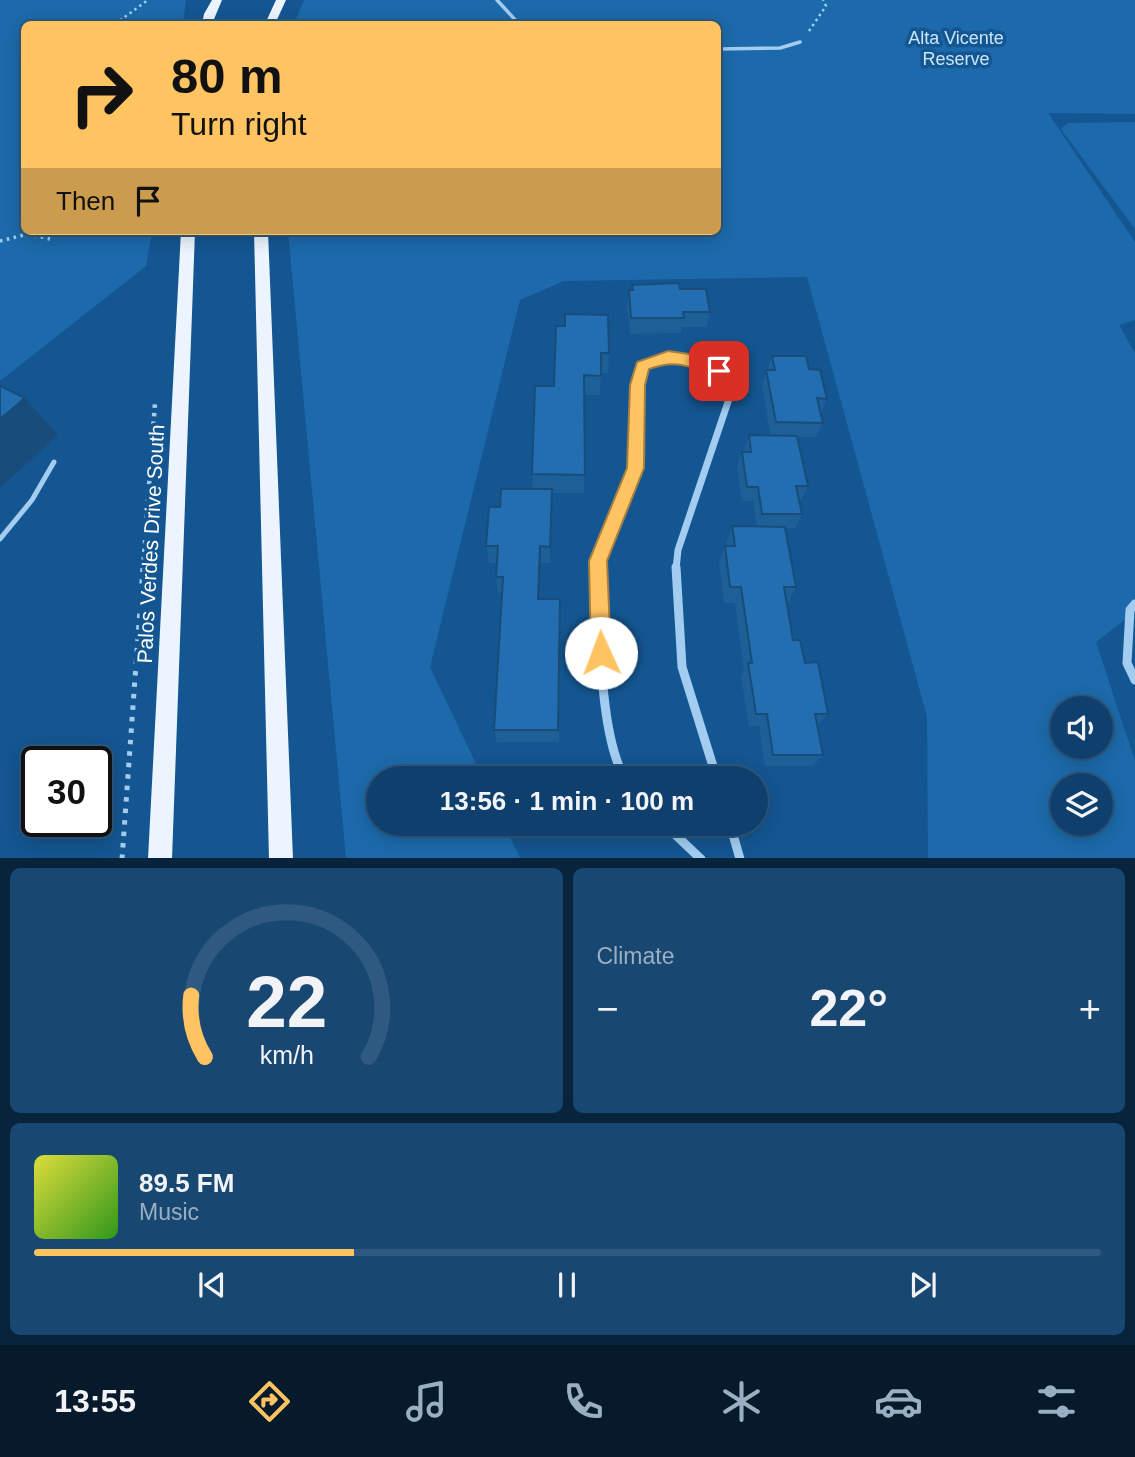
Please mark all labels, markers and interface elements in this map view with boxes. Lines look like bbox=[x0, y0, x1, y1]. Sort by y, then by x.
park label: Alta Vicente Reserve bbox=[908, 28, 1004, 69]
icon: right bbox=[56, 49, 147, 140]
text: 80 m bbox=[171, 49, 283, 103]
text: Turn right bbox=[171, 106, 307, 142]
icon: arrive bbox=[129, 182, 167, 220]
text: Then bbox=[56, 186, 115, 216]
pin bbox=[689, 341, 749, 401]
icon: arrive bbox=[700, 352, 738, 390]
street label: Palos Verdes Drive South bbox=[133, 424, 168, 664]
position arrow bbox=[564, 616, 638, 690]
map controls bbox=[1050, 696, 1113, 836]
button: sound bbox=[1050, 696, 1113, 759]
speed limit sign: 30 bbox=[21, 746, 112, 837]
button: layers bbox=[1050, 773, 1113, 836]
text: 13:56 · 1 min · 100 m bbox=[440, 786, 694, 816]
text: Climate bbox=[597, 943, 674, 969]
text: 22 bbox=[246, 961, 327, 1042]
text: 22° bbox=[809, 979, 888, 1037]
text: − bbox=[597, 988, 619, 1030]
text: + bbox=[1079, 988, 1101, 1030]
text: km/h bbox=[259, 1040, 313, 1068]
text: 89.5 FM bbox=[139, 1168, 234, 1198]
text: Music bbox=[139, 1199, 199, 1225]
icon: previous bbox=[193, 1266, 231, 1304]
icon: pause bbox=[548, 1266, 586, 1304]
icon: next bbox=[904, 1266, 942, 1304]
icon: directions bbox=[245, 1377, 294, 1426]
icon: music bbox=[402, 1377, 451, 1426]
icon: phone bbox=[559, 1377, 608, 1426]
icon: climate bbox=[717, 1377, 766, 1426]
icon: car bbox=[874, 1377, 923, 1426]
icon: filters bbox=[1032, 1377, 1081, 1426]
text: 13:55 bbox=[54, 1383, 136, 1419]

